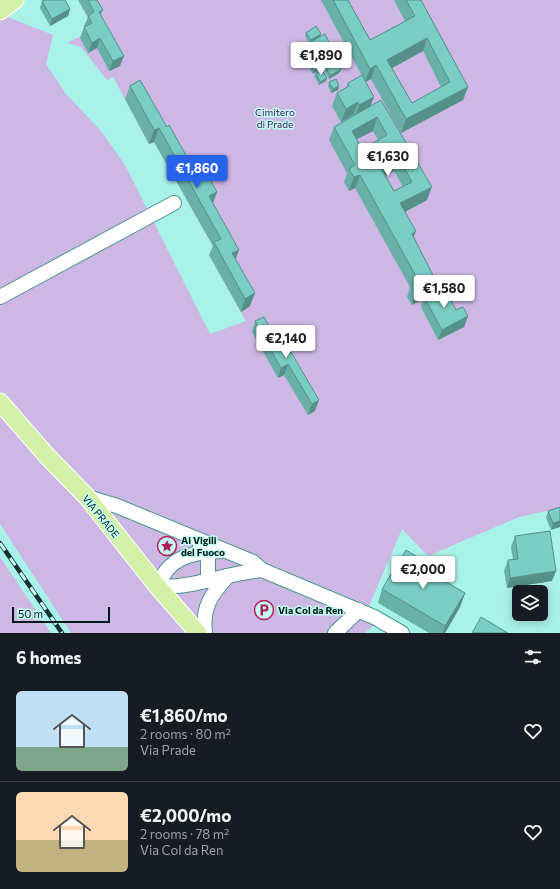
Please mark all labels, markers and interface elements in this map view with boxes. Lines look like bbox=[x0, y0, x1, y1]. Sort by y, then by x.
pin: €1,890 bbox=[288, 42, 354, 76]
text: €1,890 bbox=[300, 47, 342, 63]
park label: Cimitero di Prade bbox=[255, 106, 295, 130]
pin: €1,630 bbox=[355, 143, 421, 177]
text: €1,630 bbox=[367, 148, 409, 164]
pin: €1,860 bbox=[164, 155, 230, 189]
text: €1,860 bbox=[176, 160, 218, 176]
pin: €1,580 bbox=[411, 275, 477, 309]
text: €1,580 bbox=[423, 280, 465, 296]
pin: €2,140 bbox=[253, 325, 319, 359]
text: €2,140 bbox=[265, 330, 307, 346]
street label: VIA PRADE bbox=[80, 492, 122, 540]
place label: Ai Vigili del Fuoco bbox=[181, 534, 225, 558]
place icon: Ai Vigili del Fuoco bbox=[156, 535, 178, 557]
pin: €2,000 bbox=[390, 556, 456, 590]
text: €2,000 bbox=[400, 561, 446, 577]
map controls bbox=[512, 585, 548, 621]
button: layers bbox=[512, 585, 548, 621]
parking icon: Via Col da Ren bbox=[253, 599, 275, 621]
place label: Via Col da Ren bbox=[278, 604, 343, 616]
scale bar bbox=[12, 605, 110, 624]
text: 50 m bbox=[18, 607, 43, 620]
icon: filters bbox=[522, 646, 544, 668]
text: 6 homes bbox=[16, 647, 81, 668]
text: €1,860/mo bbox=[140, 705, 228, 726]
icon: home bbox=[48, 707, 96, 755]
icon: heart bbox=[522, 720, 544, 742]
text: 2 rooms · 80 m² bbox=[140, 726, 231, 742]
text: Via Prade bbox=[140, 742, 196, 758]
text: €2,000/mo bbox=[140, 805, 231, 826]
icon: home bbox=[48, 808, 96, 856]
icon: heart bbox=[522, 821, 544, 843]
text: 2 rooms · 78 m² bbox=[140, 826, 229, 842]
text: Via Col da Ren bbox=[140, 842, 223, 858]

